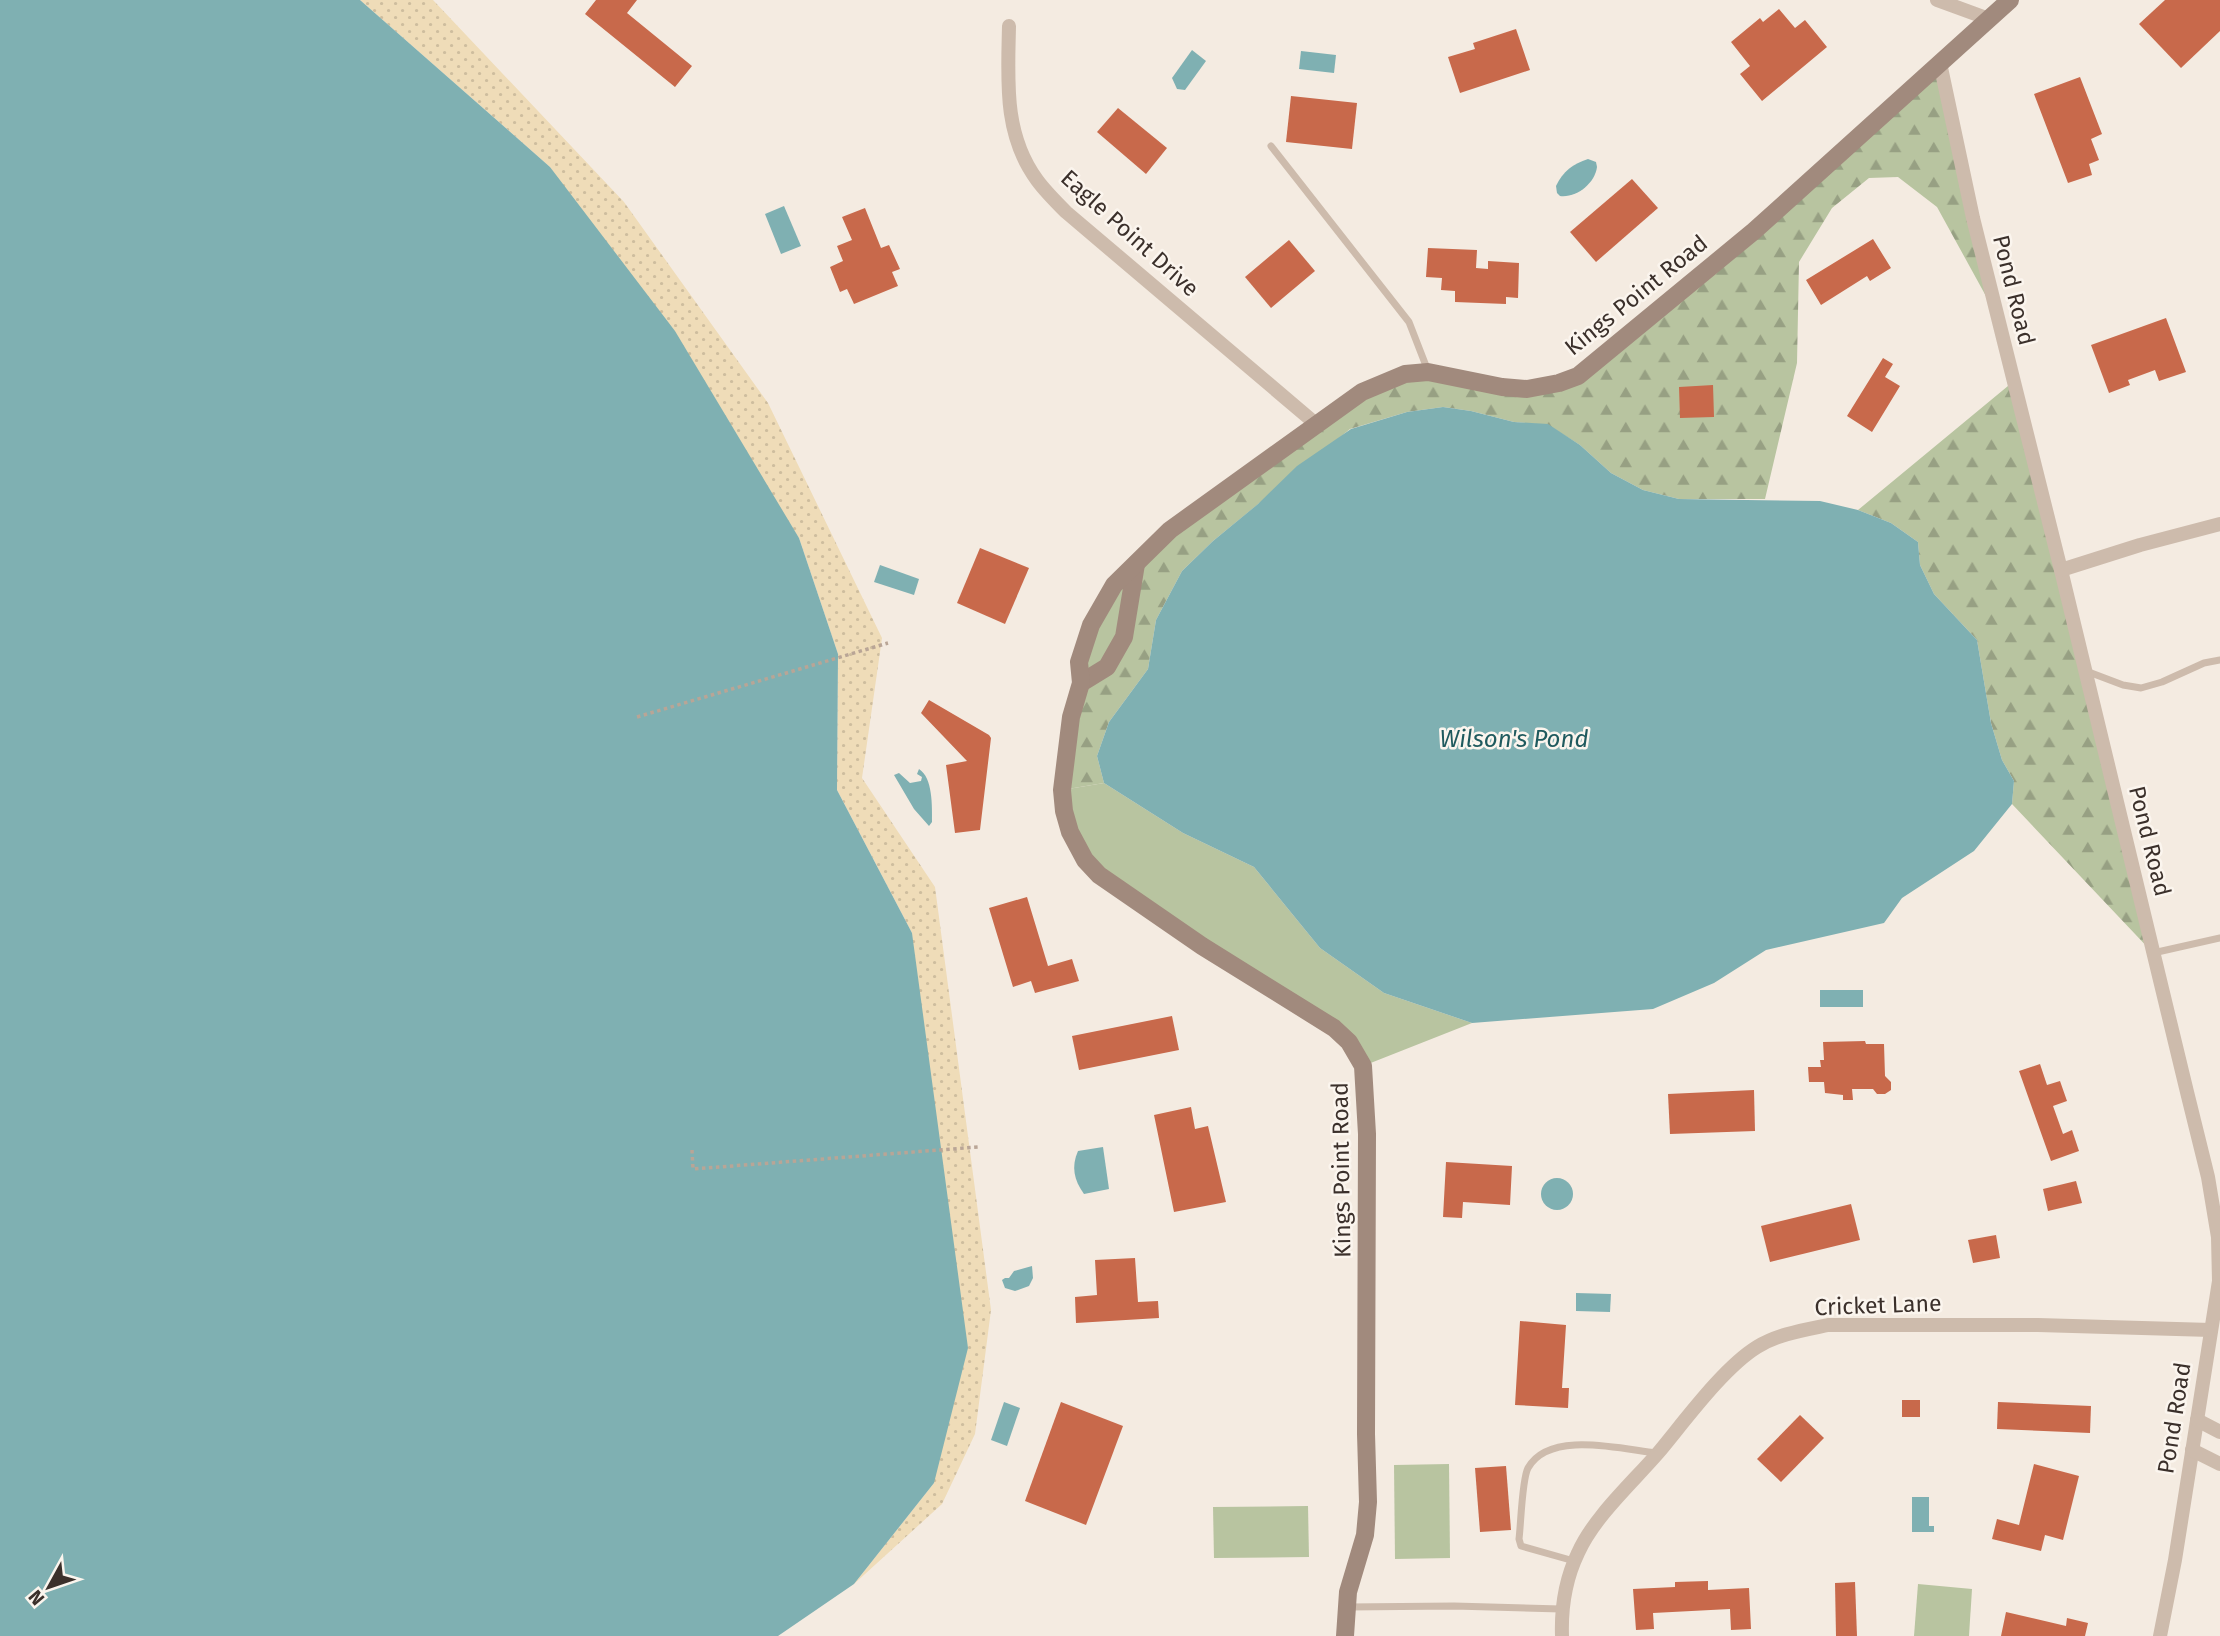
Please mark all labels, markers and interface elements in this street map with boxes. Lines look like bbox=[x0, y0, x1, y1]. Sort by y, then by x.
street label: Eagle Point Drive bbox=[1055, 164, 1205, 302]
street label: Kings Point Road bbox=[1559, 229, 1713, 361]
street label: Pond Road bbox=[1987, 232, 2041, 348]
water label: Wilson's Pond bbox=[1439, 725, 1589, 753]
street label: Pond Road bbox=[2123, 783, 2177, 899]
street label: Kings Point Road bbox=[1325, 1082, 1357, 1258]
street label: Cricket Lane bbox=[1814, 1289, 1942, 1321]
street label: Pond Road bbox=[2151, 1360, 2197, 1476]
north arrow bbox=[14, 1552, 84, 1622]
text: N bbox=[23, 1585, 49, 1610]

